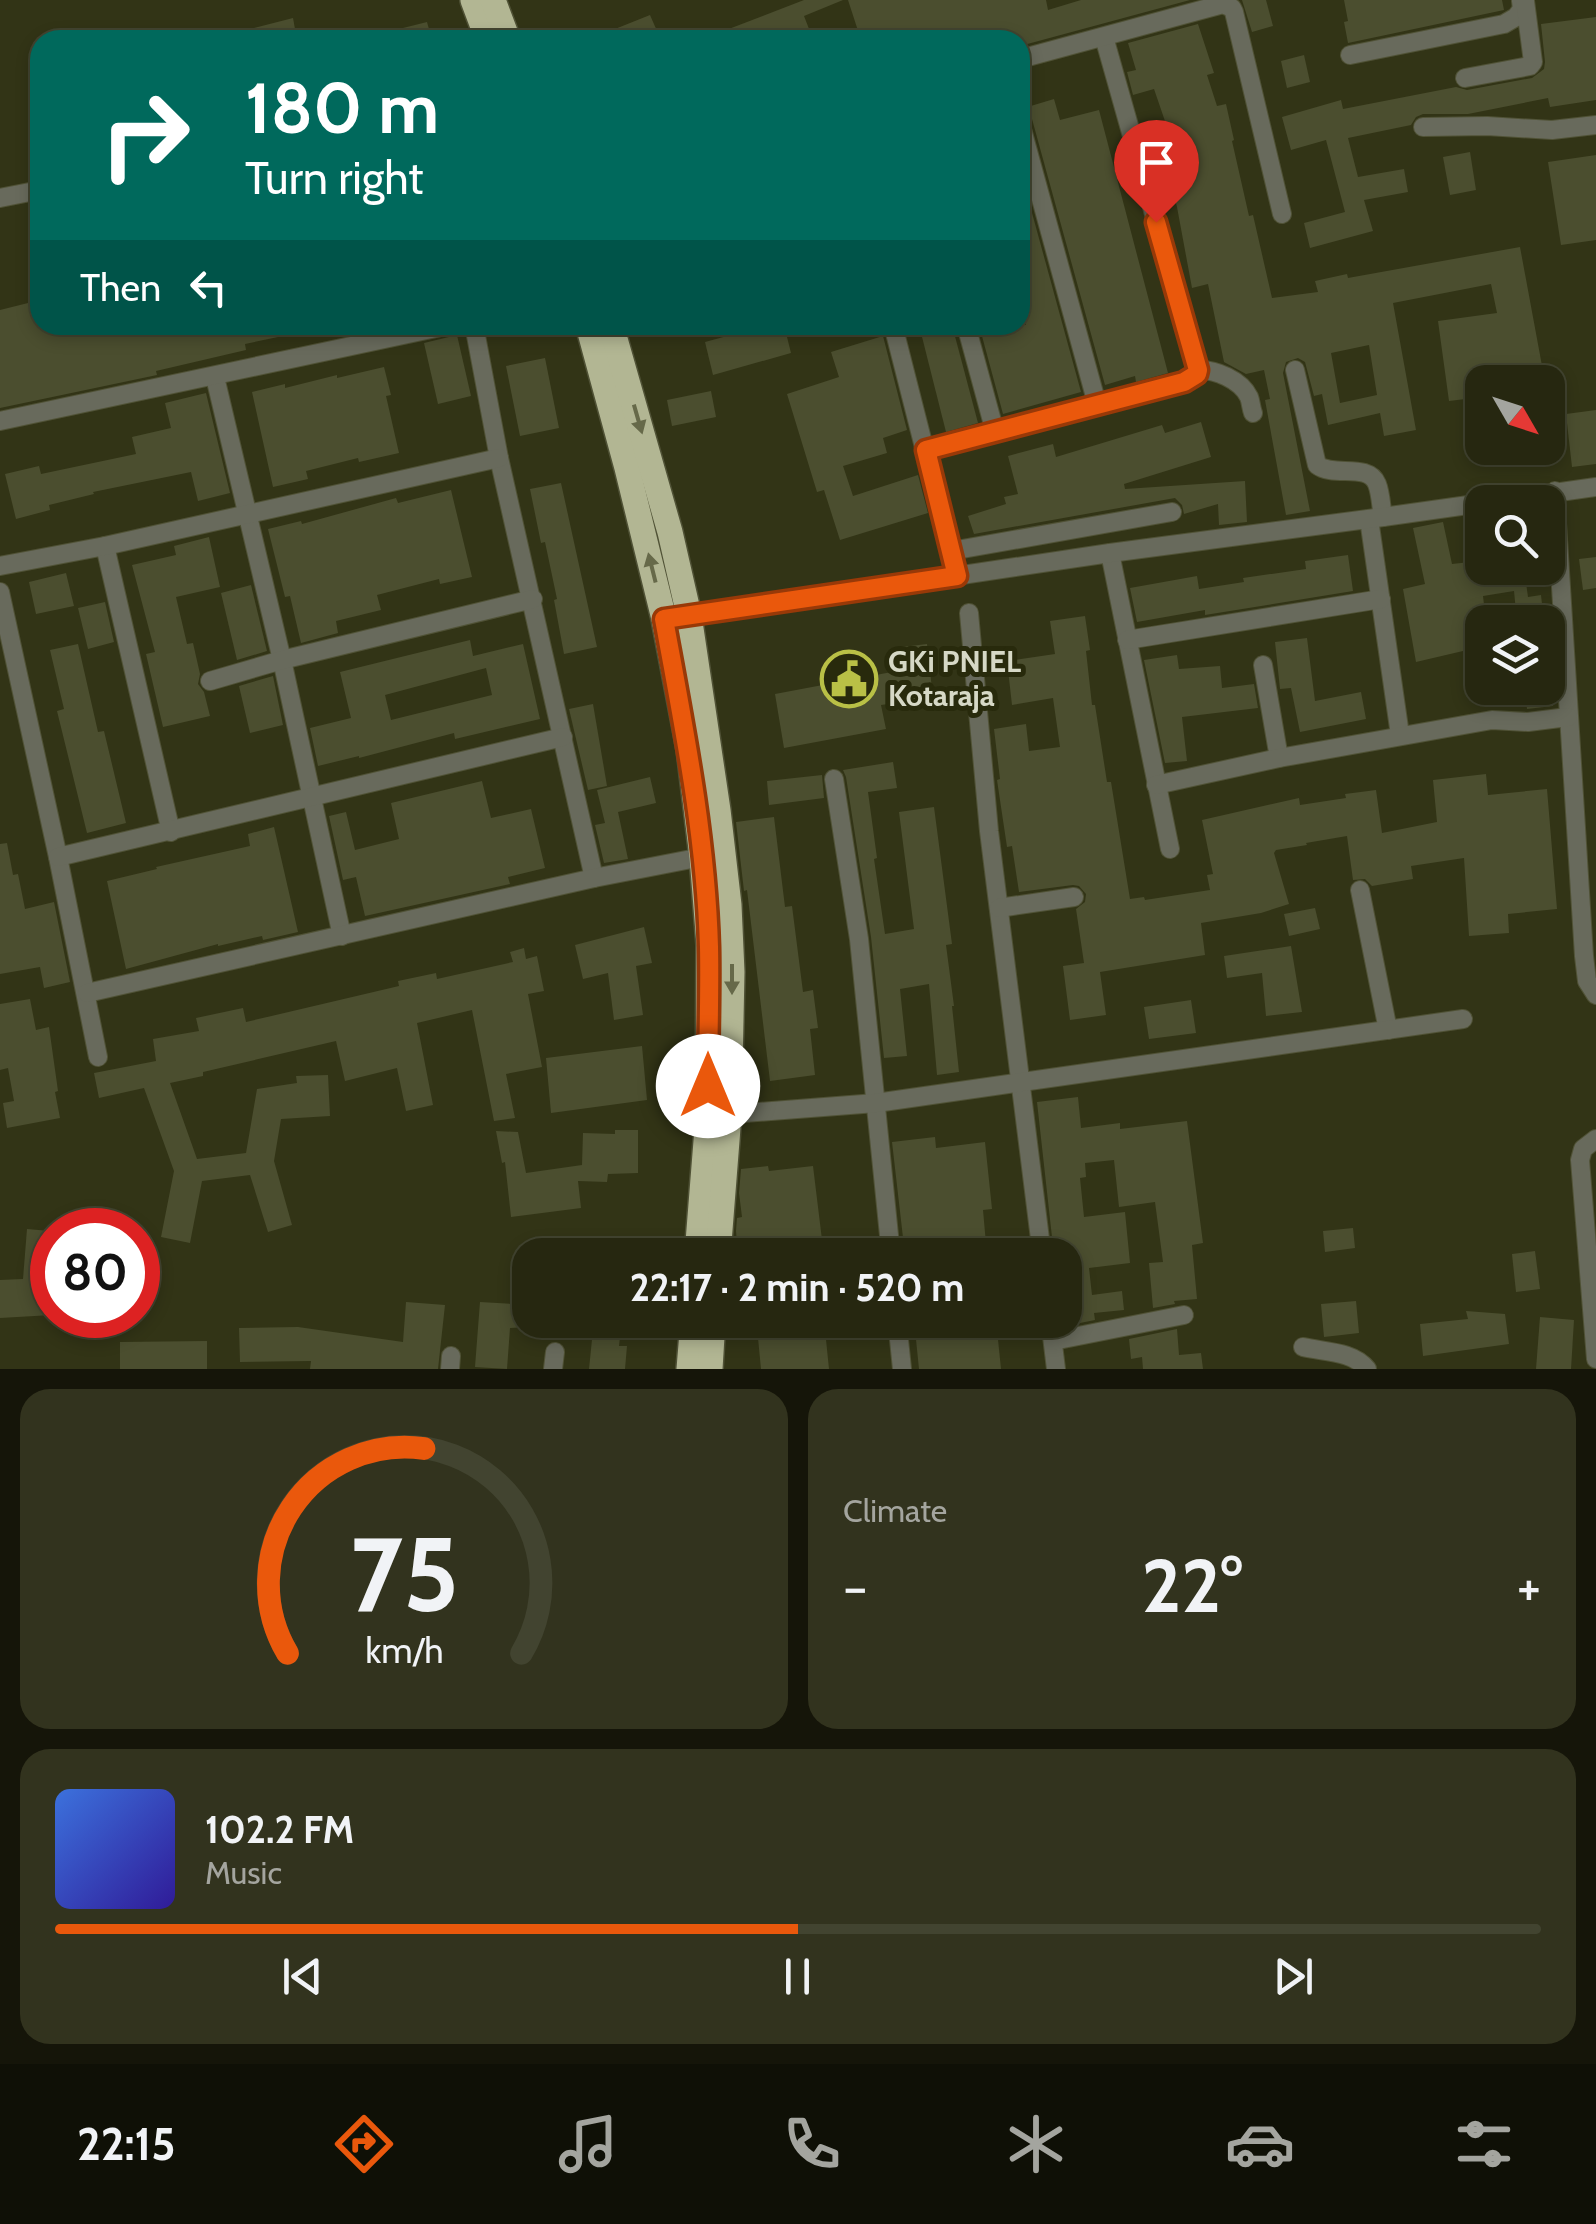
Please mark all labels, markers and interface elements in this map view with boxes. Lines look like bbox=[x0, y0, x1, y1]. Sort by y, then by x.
text: 180 m bbox=[245, 65, 439, 151]
icon: right bbox=[80, 70, 210, 200]
pin bbox=[1114, 120, 1199, 223]
icon: arrive bbox=[1129, 135, 1184, 190]
text: Turn right bbox=[245, 151, 424, 205]
icon: left bbox=[181, 260, 236, 315]
text: Then bbox=[80, 264, 161, 311]
north arrow bbox=[1465, 365, 1565, 465]
map controls bbox=[1465, 365, 1565, 705]
one-way arrow bbox=[631, 404, 646, 435]
button: search bbox=[1465, 485, 1565, 585]
one-way arrow bbox=[644, 552, 659, 583]
button: layers bbox=[1465, 605, 1565, 705]
place label: GKi PNIEL Kotaraja bbox=[888, 643, 1021, 714]
public building icon: GKi PNIEL Kotaraja bbox=[819, 649, 879, 709]
one-way arrow bbox=[724, 964, 740, 996]
position arrow bbox=[656, 1034, 760, 1138]
speed limit sign: 80 bbox=[30, 1208, 160, 1338]
text: 22:17 · 2 min · 520 m bbox=[630, 1264, 964, 1311]
text: Climate bbox=[843, 1491, 947, 1530]
text: 75 bbox=[350, 1511, 458, 1637]
text: 22° bbox=[1141, 1540, 1243, 1631]
text: − bbox=[843, 1553, 867, 1620]
text: + bbox=[1517, 1553, 1541, 1620]
text: km/h bbox=[365, 1629, 443, 1672]
text: 102.2 FM bbox=[205, 1806, 354, 1853]
text: Music bbox=[205, 1853, 282, 1892]
icon: previous bbox=[275, 1949, 330, 2004]
icon: pause bbox=[770, 1949, 825, 2004]
icon: next bbox=[1266, 1949, 1321, 2004]
icon: directions bbox=[329, 2109, 399, 2179]
icon: music bbox=[553, 2109, 623, 2179]
icon: phone bbox=[777, 2109, 847, 2179]
icon: climate bbox=[1001, 2109, 1071, 2179]
icon: car bbox=[1225, 2109, 1295, 2179]
icon: filters bbox=[1449, 2109, 1519, 2179]
text: 22:15 bbox=[77, 2117, 175, 2171]

